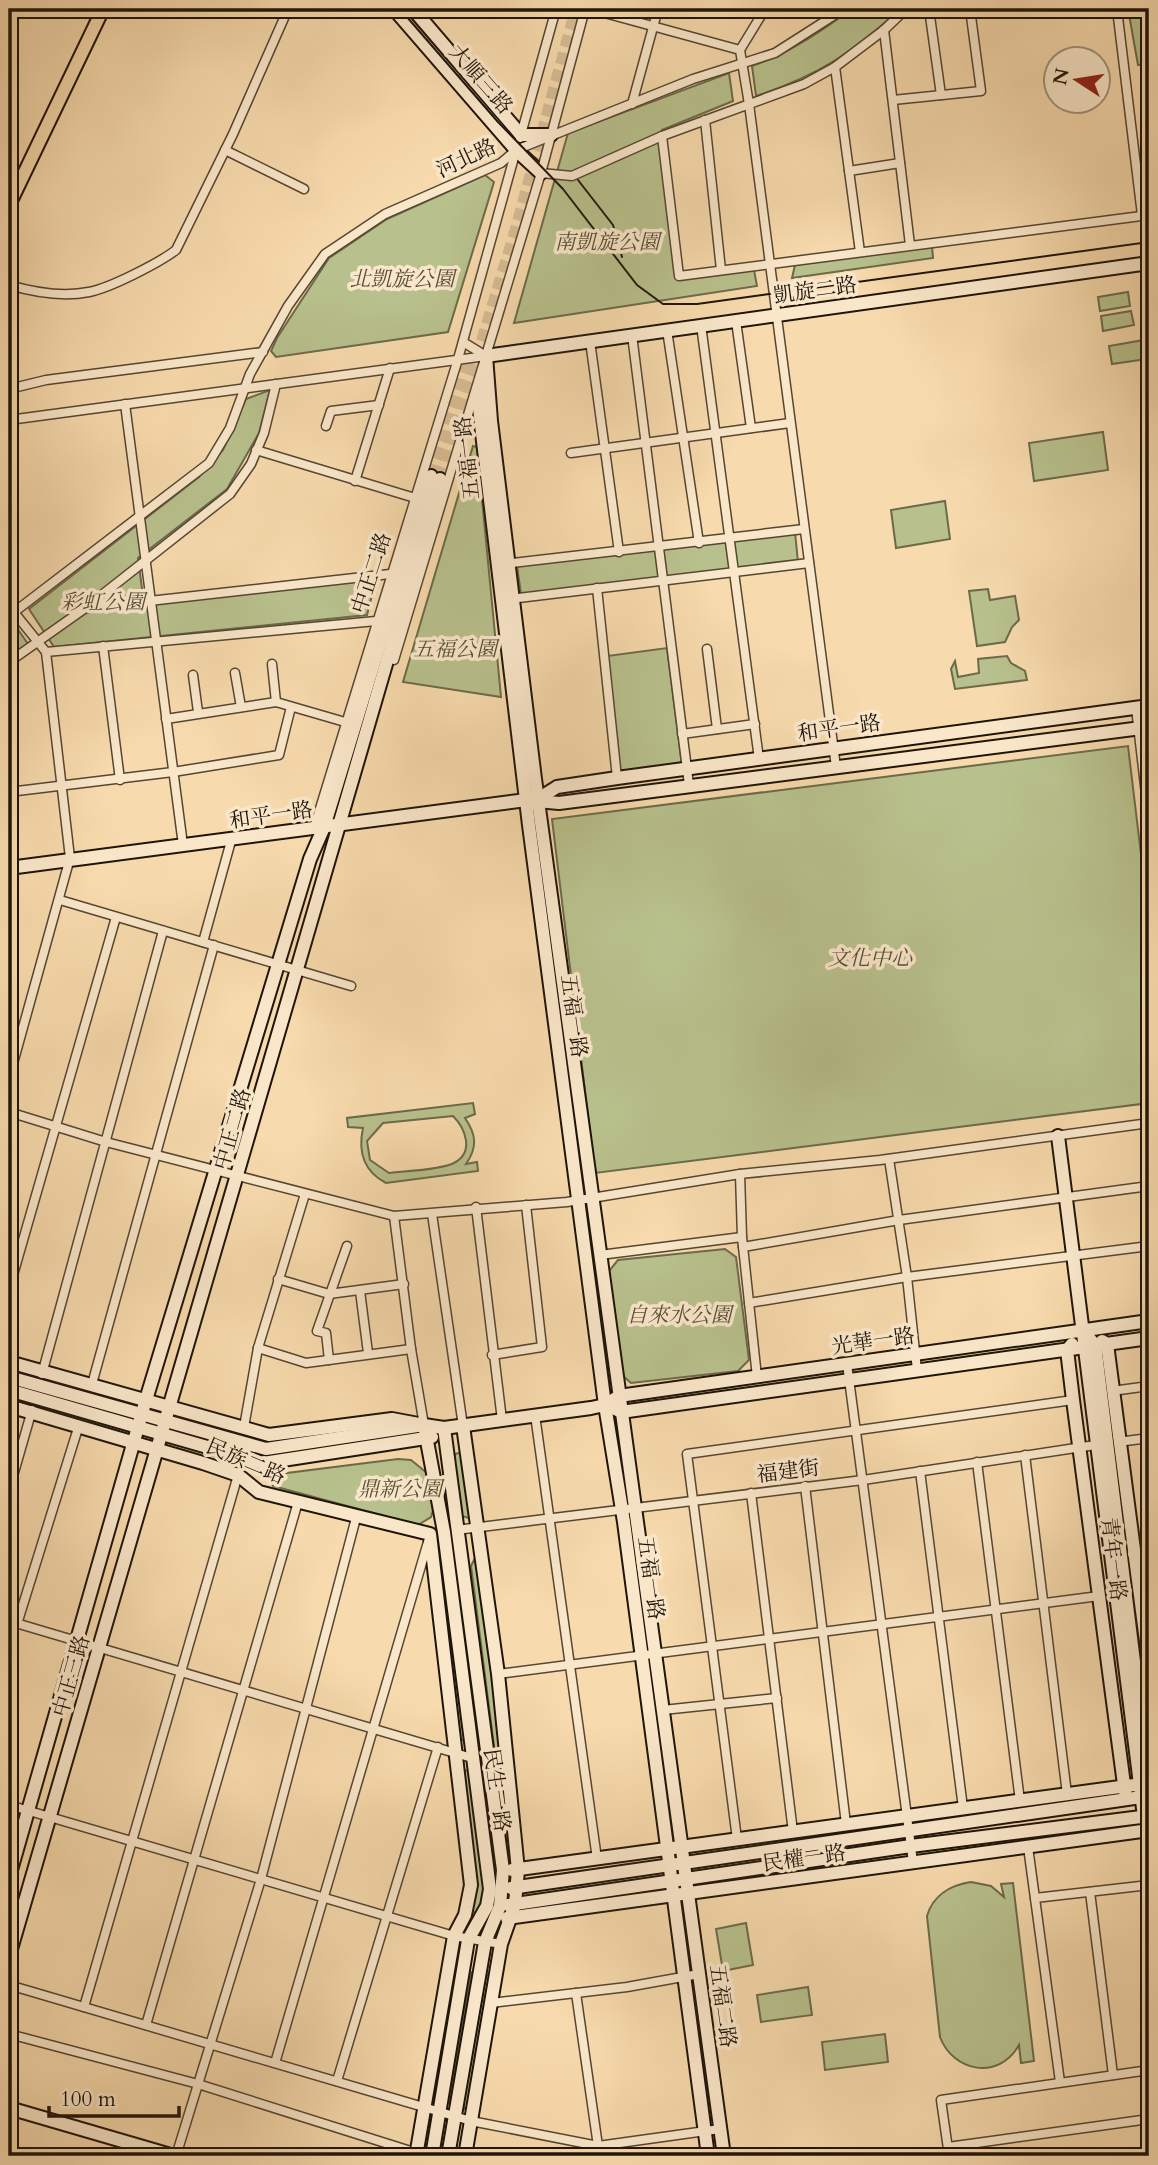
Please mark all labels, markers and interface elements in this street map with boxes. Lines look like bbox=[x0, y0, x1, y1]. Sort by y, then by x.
street label: 大順三路 bbox=[442, 38, 519, 121]
north arrow bbox=[1042, 46, 1112, 116]
text: N bbox=[1047, 65, 1076, 87]
street label: 河北路 bbox=[432, 132, 501, 185]
park label: 南凱旋公園 bbox=[555, 228, 662, 257]
park label: 北凱旋公園 bbox=[350, 265, 457, 294]
street label: 凱旋二路 bbox=[771, 270, 859, 311]
street label: 五福一路 bbox=[448, 414, 487, 501]
street label: 中正二路 bbox=[345, 529, 398, 618]
park label: 彩虹公園 bbox=[61, 588, 148, 617]
park label: 五福公園 bbox=[413, 635, 500, 664]
street label: 和平一路 bbox=[795, 708, 883, 749]
street label: 和平一路 bbox=[227, 795, 315, 836]
park label: 文化中心 bbox=[828, 944, 913, 973]
street label: 五福一路 bbox=[553, 972, 594, 1060]
street label: 中正二路 bbox=[207, 1085, 258, 1174]
park label: 自來水公園 bbox=[627, 1301, 734, 1330]
street label: 光華一路 bbox=[829, 1321, 917, 1362]
street label: 民族二路 bbox=[201, 1432, 290, 1491]
street label: 福建街 bbox=[755, 1453, 821, 1490]
park label: 鼎新公園 bbox=[358, 1475, 445, 1504]
street label: 青年一路 bbox=[1094, 1516, 1133, 1603]
street label: 五福一路 bbox=[630, 1534, 671, 1622]
street label: 中正三路 bbox=[46, 1632, 97, 1721]
street label: 民生一路 bbox=[476, 1746, 517, 1834]
street label: 民權一路 bbox=[760, 1838, 848, 1879]
street label: 五福二路 bbox=[702, 1962, 743, 2050]
scale bar bbox=[49, 2074, 178, 2118]
text: 100 m bbox=[60, 2085, 116, 2114]

